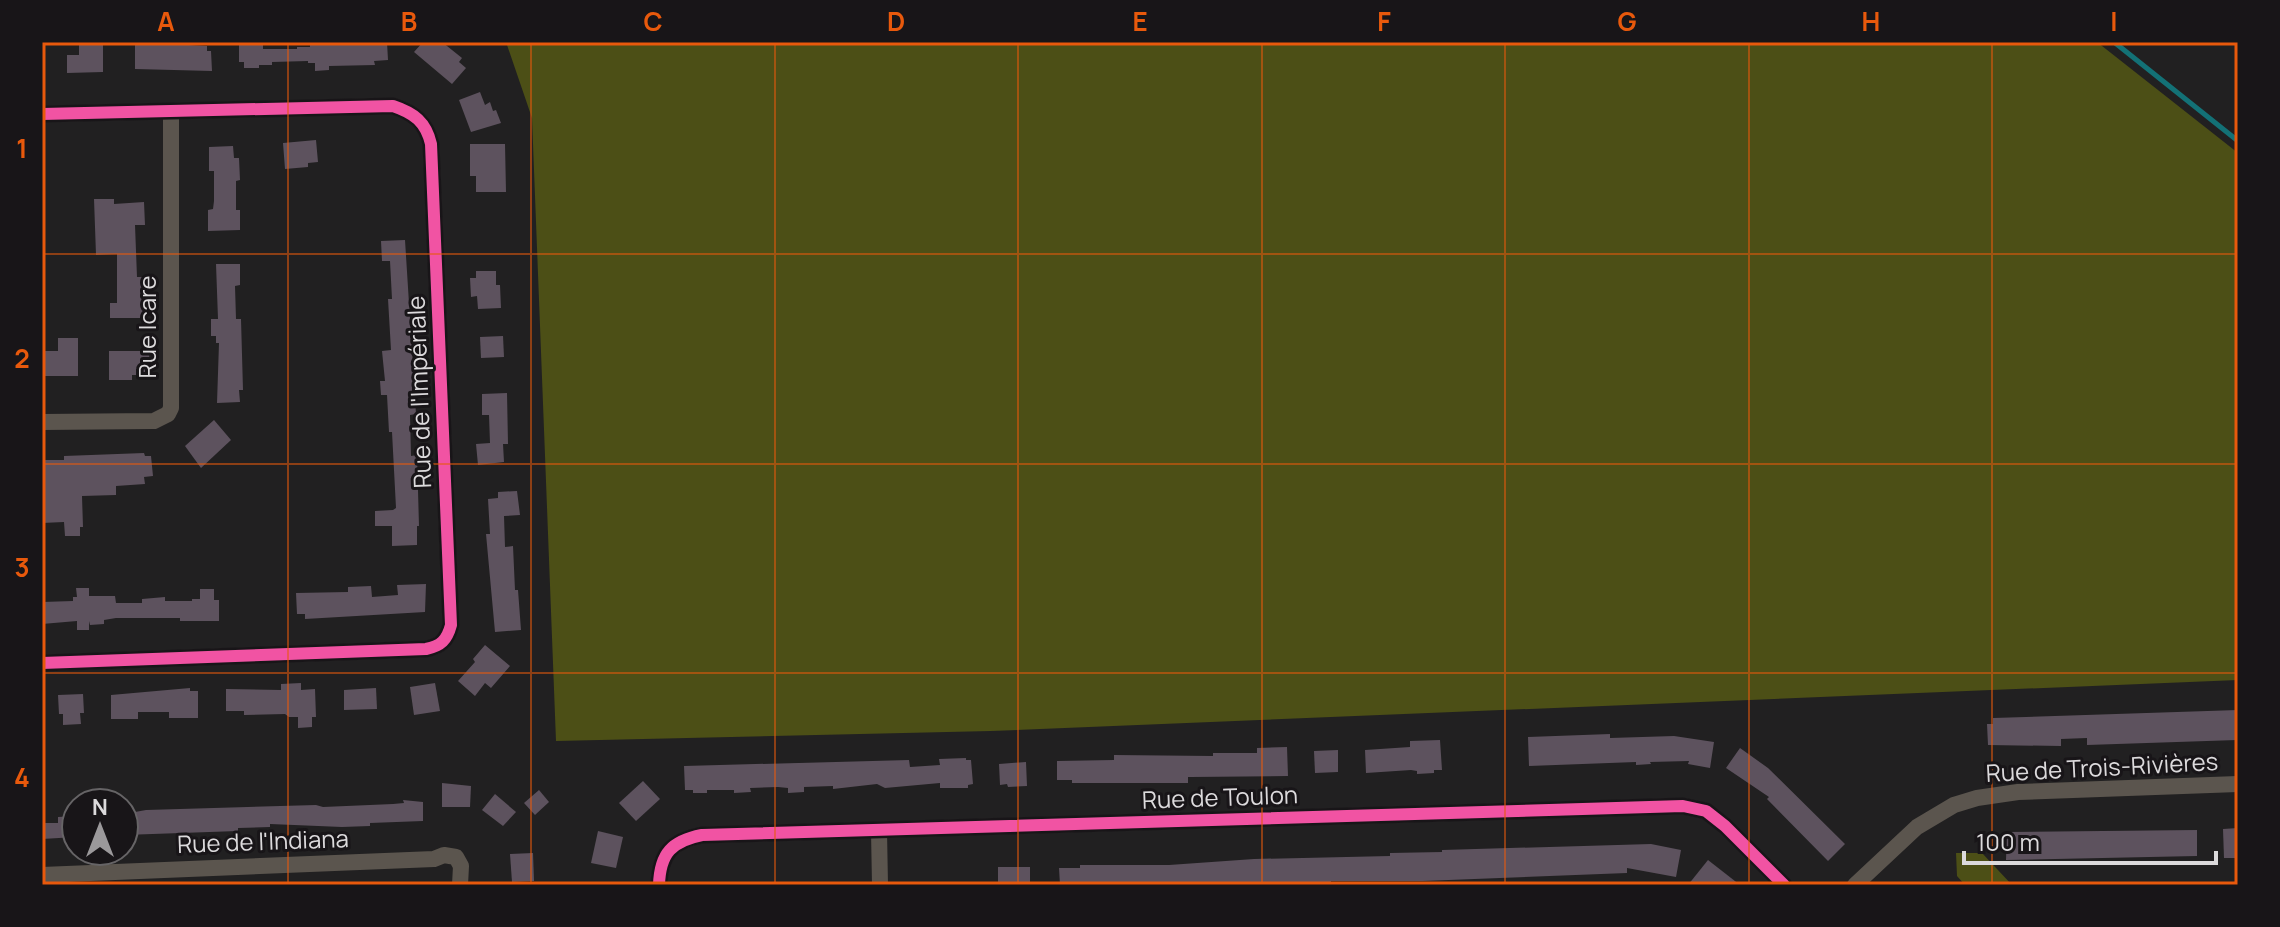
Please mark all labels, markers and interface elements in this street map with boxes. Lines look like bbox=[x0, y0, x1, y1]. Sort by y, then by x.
text: A bbox=[157, 3, 175, 39]
text: B bbox=[401, 3, 417, 39]
text: C bbox=[643, 3, 663, 39]
text: D bbox=[887, 3, 905, 39]
text: E bbox=[1132, 3, 1148, 39]
text: F bbox=[1377, 3, 1391, 39]
text: G bbox=[1617, 3, 1637, 39]
text: H bbox=[1862, 3, 1880, 39]
text: I bbox=[2110, 3, 2118, 39]
text: 1 bbox=[16, 130, 28, 166]
street label: Rue Icare bbox=[130, 276, 163, 378]
street label: Rue de l'Impériale bbox=[399, 295, 438, 489]
text: 2 bbox=[14, 340, 30, 376]
text: 3 bbox=[14, 549, 30, 585]
street label: Rue de Trois-Rivières bbox=[1985, 744, 2219, 789]
text: 4 bbox=[14, 759, 30, 795]
street label: Rue de Toulon bbox=[1141, 777, 1299, 816]
north arrow bbox=[60, 787, 140, 867]
text: N bbox=[92, 792, 108, 822]
scale bar bbox=[1964, 815, 2216, 865]
street label: Rue de l'Indiana bbox=[177, 821, 349, 860]
text: 100 m bbox=[1976, 825, 2040, 858]

